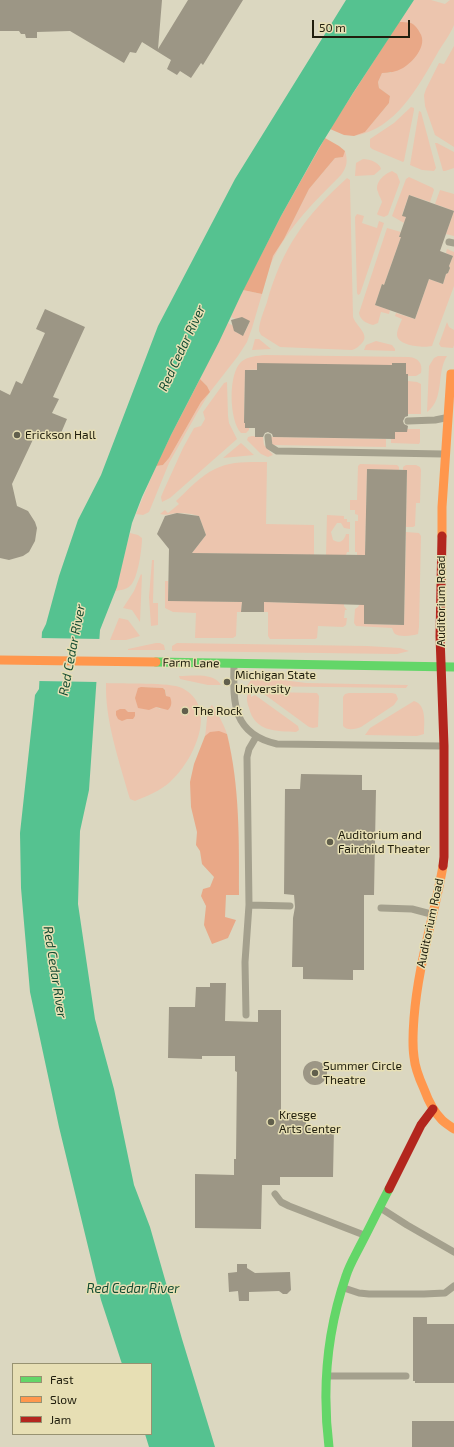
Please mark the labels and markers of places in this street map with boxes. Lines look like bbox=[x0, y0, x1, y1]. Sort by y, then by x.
place label: Erickson Hall bbox=[25, 428, 96, 442]
marker: Erickson Hall bbox=[12, 430, 22, 440]
place label: Michigan State University bbox=[235, 668, 316, 696]
marker: Michigan State University bbox=[222, 677, 232, 687]
place label: The Rock bbox=[193, 704, 242, 718]
marker: The Rock bbox=[180, 706, 190, 716]
place label: Auditorium and Fairchild Theater bbox=[338, 828, 430, 856]
marker: Auditorium and Fairchild Theater bbox=[325, 837, 335, 847]
place label: Summer Circle Theatre bbox=[323, 1059, 402, 1087]
marker: Summer Circle Theatre bbox=[310, 1068, 320, 1078]
place label: Kresge Arts Center bbox=[279, 1108, 341, 1136]
marker: Kresge Arts Center bbox=[266, 1117, 276, 1127]

